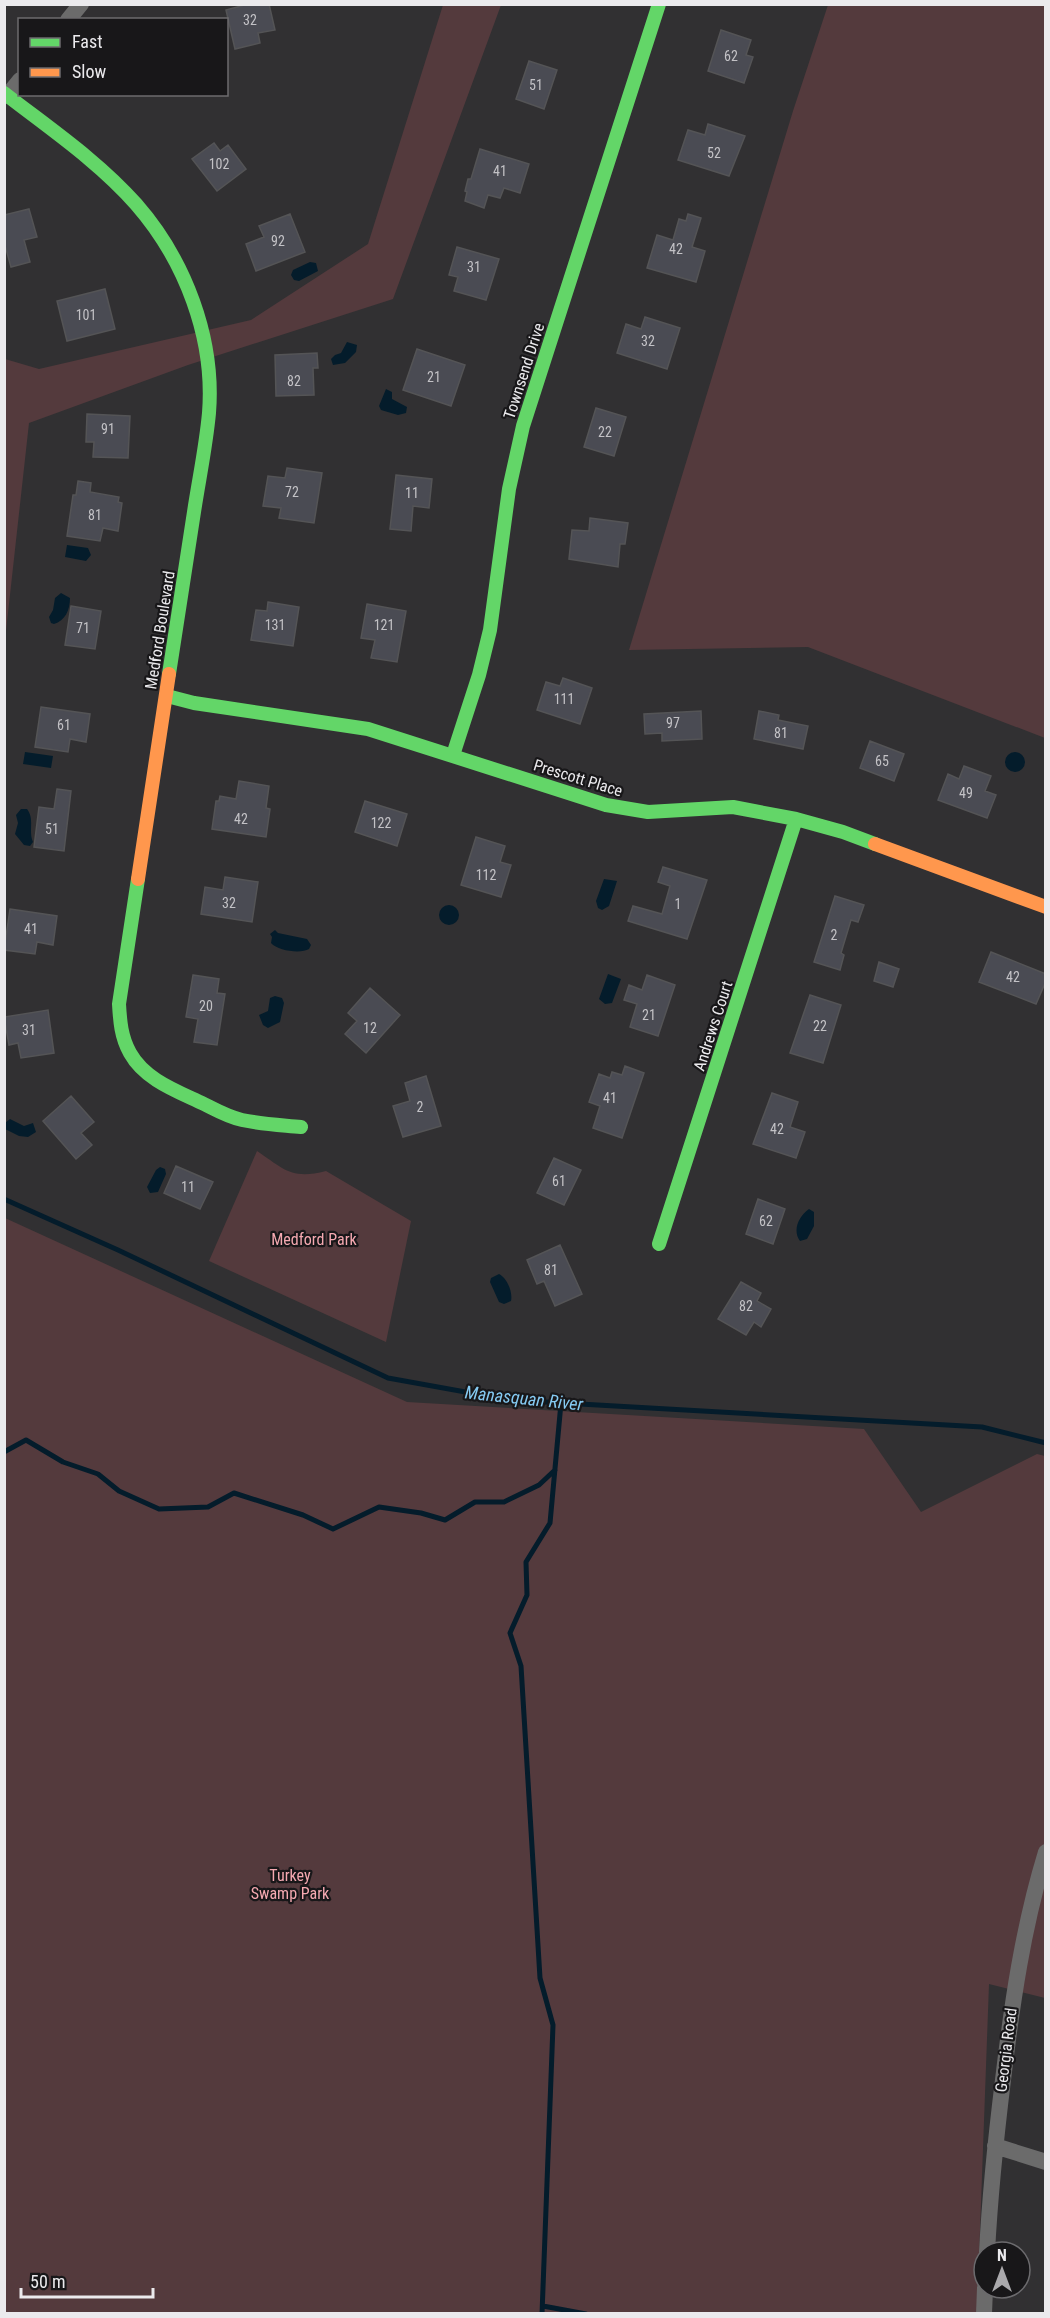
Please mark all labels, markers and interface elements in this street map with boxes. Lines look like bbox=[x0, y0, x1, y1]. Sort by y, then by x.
house number: 32 bbox=[243, 12, 257, 28]
legend bbox=[18, 18, 228, 96]
text: Fast bbox=[72, 31, 103, 52]
house number: 62 bbox=[724, 48, 738, 64]
text: Slow bbox=[72, 61, 107, 82]
house number: 51 bbox=[529, 77, 543, 93]
house number: 52 bbox=[707, 145, 721, 161]
house number: 102 bbox=[209, 156, 229, 172]
house number: 41 bbox=[493, 163, 507, 179]
house number: 92 bbox=[271, 233, 285, 249]
house number: 42 bbox=[669, 241, 683, 257]
house number: 31 bbox=[467, 259, 481, 275]
house number: 101 bbox=[76, 307, 96, 323]
street label: Townsend Drive bbox=[500, 321, 548, 421]
house number: 32 bbox=[641, 333, 655, 349]
house number: 21 bbox=[427, 369, 441, 385]
house number: 82 bbox=[287, 373, 301, 389]
house number: 91 bbox=[101, 421, 115, 437]
house number: 22 bbox=[598, 424, 612, 440]
house number: 72 bbox=[285, 484, 299, 500]
house number: 11 bbox=[405, 485, 419, 501]
house number: 81 bbox=[88, 507, 102, 523]
street label: Medford Boulevard bbox=[141, 569, 179, 691]
house number: 131 bbox=[265, 617, 285, 633]
house number: 121 bbox=[374, 617, 394, 633]
house number: 71 bbox=[76, 620, 90, 636]
house number: 111 bbox=[554, 691, 574, 707]
house number: 97 bbox=[666, 715, 680, 731]
house number: 61 bbox=[57, 717, 71, 733]
house number: 81 bbox=[774, 725, 788, 741]
house number: 65 bbox=[875, 753, 889, 769]
street label: Prescott Place bbox=[531, 755, 625, 801]
house number: 49 bbox=[959, 785, 973, 801]
house number: 42 bbox=[234, 811, 248, 827]
house number: 122 bbox=[371, 815, 391, 831]
house number: 51 bbox=[45, 821, 59, 837]
house number: 112 bbox=[476, 867, 496, 883]
house number: 32 bbox=[222, 895, 236, 911]
house number: 1 bbox=[675, 896, 681, 912]
house number: 41 bbox=[24, 921, 38, 937]
house number: 2 bbox=[831, 927, 838, 943]
house number: 42 bbox=[1006, 969, 1020, 985]
street label: Andrews Court bbox=[690, 978, 737, 1073]
house number: 20 bbox=[199, 998, 213, 1014]
house number: 21 bbox=[642, 1007, 656, 1023]
house number: 22 bbox=[813, 1018, 827, 1034]
house number: 12 bbox=[363, 1020, 377, 1036]
house number: 31 bbox=[22, 1022, 36, 1038]
house number: 41 bbox=[603, 1090, 617, 1106]
house number: 2 bbox=[417, 1099, 424, 1115]
house number: 42 bbox=[770, 1121, 784, 1137]
house number: 61 bbox=[552, 1173, 566, 1189]
house number: 11 bbox=[181, 1179, 195, 1195]
house number: 62 bbox=[759, 1213, 773, 1229]
park label: Medford Park bbox=[271, 1230, 358, 1249]
house number: 81 bbox=[544, 1262, 558, 1278]
house number: 82 bbox=[739, 1298, 753, 1314]
water label: Manasquan River bbox=[464, 1381, 585, 1415]
park label: Turkey Swamp Park bbox=[251, 1866, 330, 1903]
street label: Georgia Road bbox=[991, 2007, 1021, 2093]
north arrow bbox=[972, 2240, 1032, 2300]
text: N bbox=[997, 2246, 1007, 2265]
scale bar bbox=[21, 2261, 153, 2299]
text: 50 m bbox=[30, 2271, 65, 2292]

